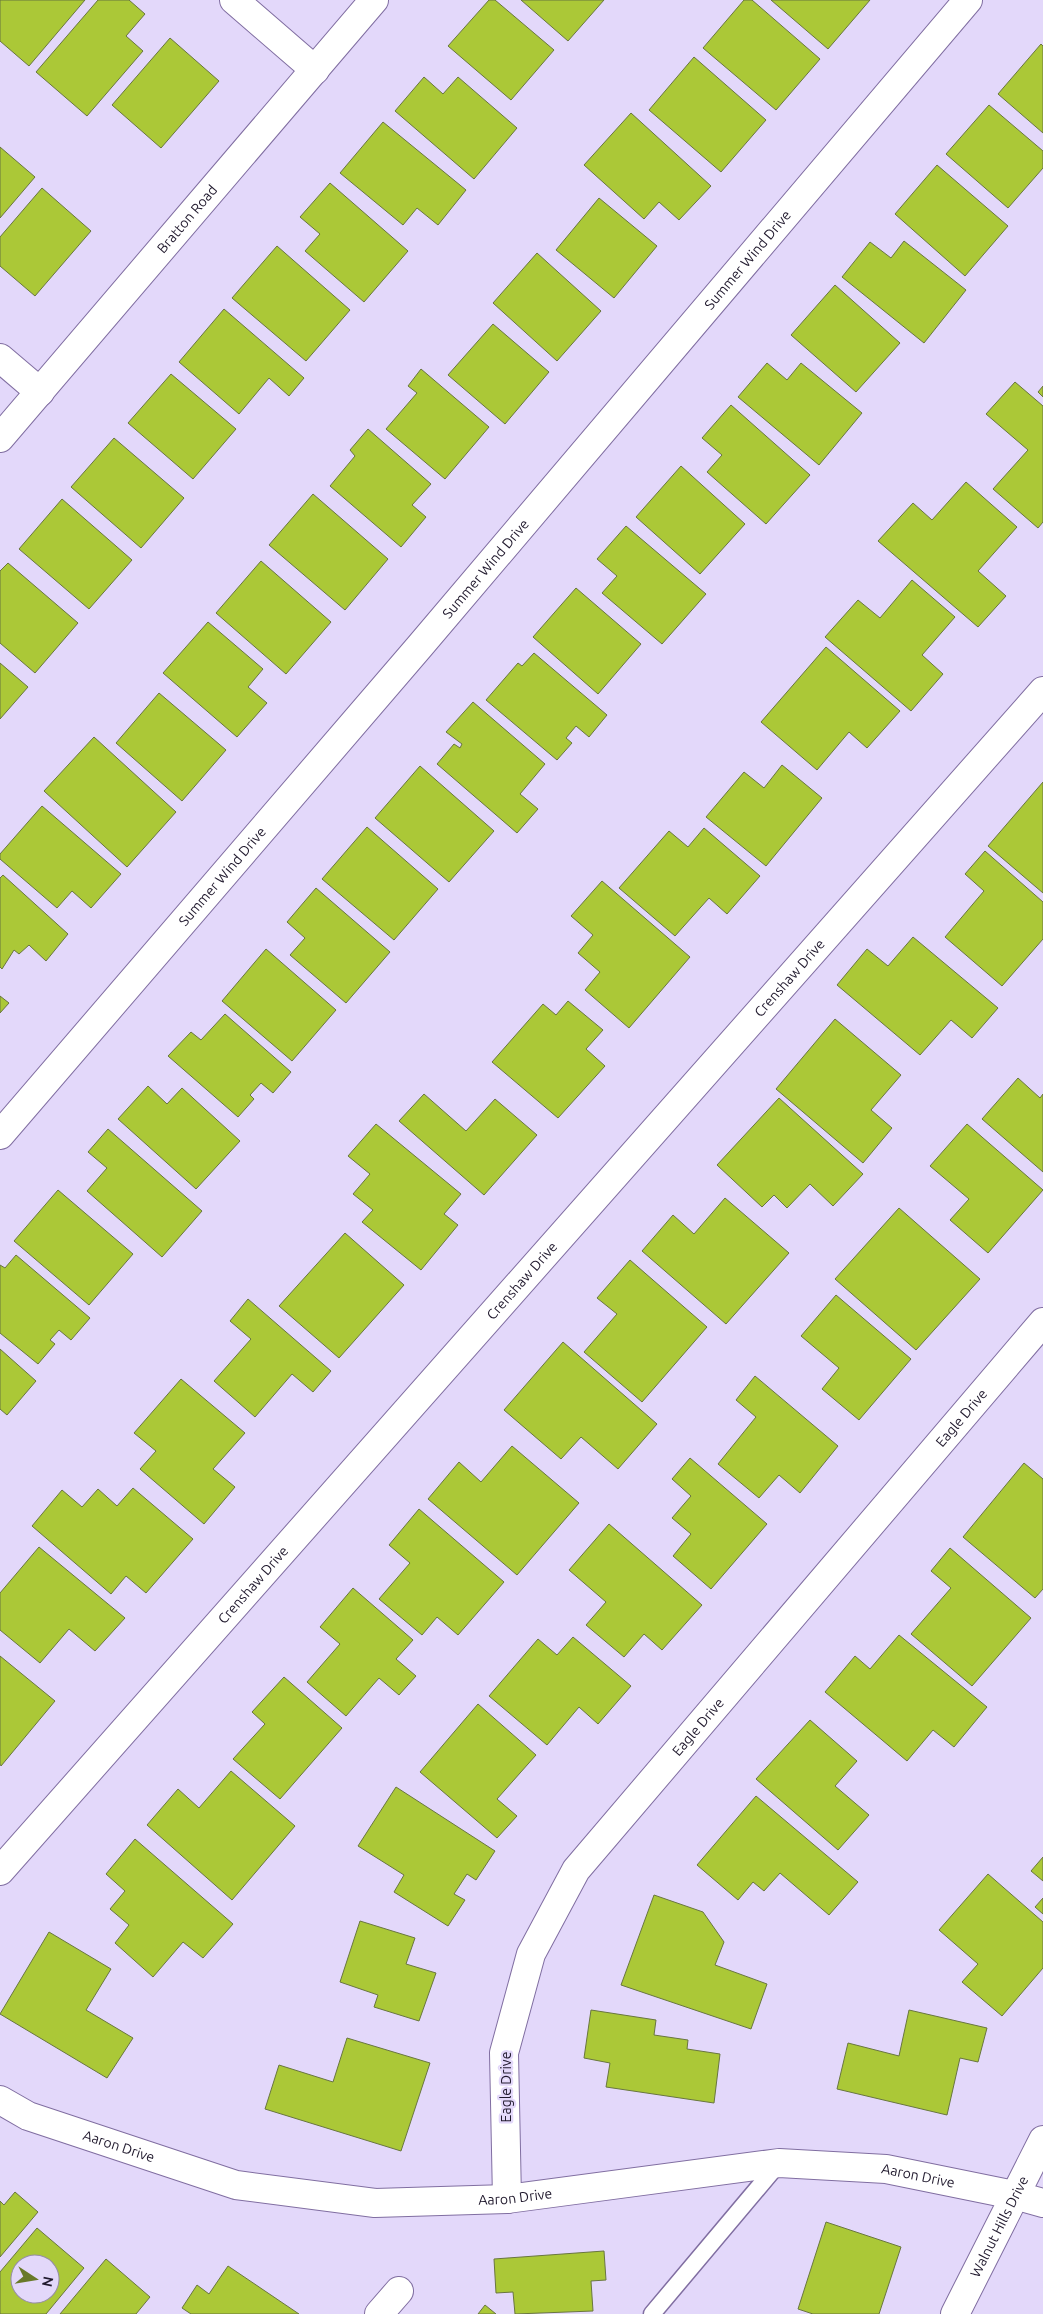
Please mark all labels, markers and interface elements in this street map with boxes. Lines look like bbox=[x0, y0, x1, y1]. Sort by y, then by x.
street label: Bratton Road bbox=[154, 182, 220, 256]
street label: Summer Wind Drive bbox=[701, 207, 794, 313]
street label: Summer Wind Drive bbox=[439, 516, 532, 622]
street label: Summer Wind Drive bbox=[175, 824, 269, 929]
street label: Crenshaw Drive bbox=[751, 936, 828, 1020]
street label: Crenshaw Drive bbox=[483, 1239, 560, 1323]
street label: Eagle Drive bbox=[932, 1386, 990, 1450]
street label: Crenshaw Drive bbox=[215, 1543, 291, 1627]
street label: Eagle Drive bbox=[669, 1695, 727, 1759]
street label: Eagle Drive bbox=[498, 2052, 514, 2122]
street label: Aaron Drive bbox=[81, 2127, 157, 2165]
street label: Aaron Drive bbox=[880, 2160, 956, 2191]
street label: Walnut Hills Drive bbox=[967, 2173, 1031, 2280]
street label: Aaron Drive bbox=[478, 2185, 553, 2208]
north arrow bbox=[10, 2254, 60, 2304]
text: N bbox=[39, 2275, 57, 2288]

